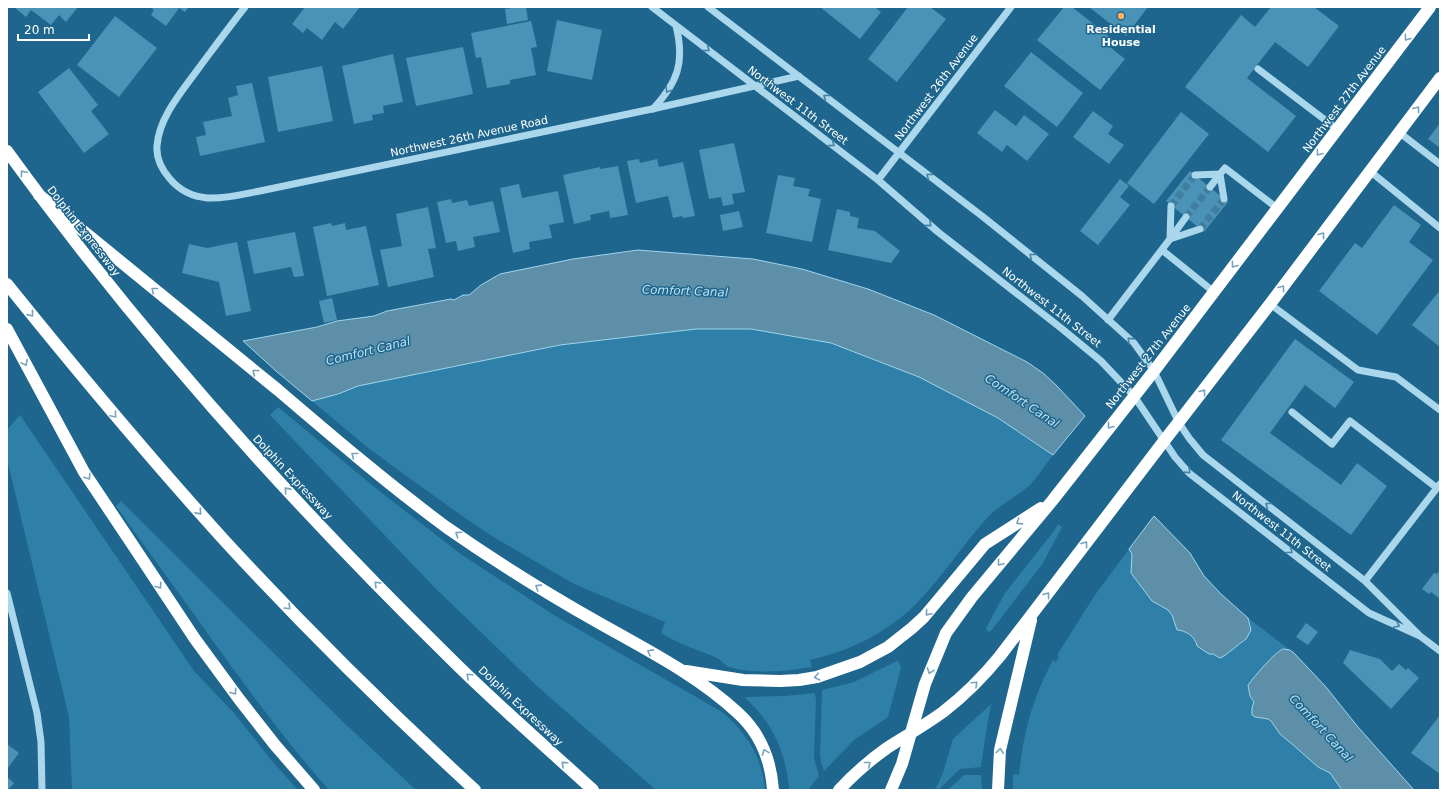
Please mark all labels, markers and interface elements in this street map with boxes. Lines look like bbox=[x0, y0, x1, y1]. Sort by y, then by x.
marker: Residential House bbox=[1116, 11, 1126, 21]
scale bar bbox=[18, 16, 89, 42]
text: 20 m bbox=[24, 23, 55, 37]
place label: Residential House bbox=[1086, 23, 1156, 49]
street label: Northwest 26th Avenue bbox=[892, 31, 981, 143]
one-way arrow bbox=[1404, 34, 1411, 41]
street label: Northwest 27th Avenue bbox=[1300, 43, 1389, 155]
one-way arrow bbox=[703, 45, 710, 52]
street label: Northwest 11th Street bbox=[745, 63, 851, 148]
one-way arrow bbox=[666, 86, 673, 93]
one-way arrow bbox=[823, 95, 830, 102]
one-way arrow bbox=[1413, 106, 1420, 113]
street label: Northwest 26th Avenue Road bbox=[389, 113, 549, 160]
one-way arrow bbox=[827, 139, 834, 146]
one-way arrow bbox=[1317, 148, 1324, 155]
one-way arrow bbox=[20, 170, 28, 177]
one-way arrow bbox=[927, 174, 934, 181]
street label: Dolphin Expressway bbox=[44, 184, 123, 279]
one-way arrow bbox=[924, 219, 932, 226]
one-way arrow bbox=[1317, 232, 1324, 239]
one-way arrow bbox=[1029, 253, 1036, 260]
one-way arrow bbox=[1232, 261, 1239, 268]
street label: Northwest 11th Street bbox=[1000, 265, 1104, 351]
water label: Comfort Canal bbox=[642, 282, 729, 300]
one-way arrow bbox=[1277, 286, 1284, 293]
one-way arrow bbox=[152, 287, 159, 294]
street label: Northwest 27th Avenue bbox=[1103, 301, 1194, 411]
one-way arrow bbox=[27, 310, 34, 317]
water label: Comfort Canal bbox=[324, 334, 412, 368]
one-way arrow bbox=[1127, 337, 1135, 345]
one-way arrow bbox=[21, 359, 28, 366]
one-way arrow bbox=[252, 369, 260, 376]
water label: Comfort Canal bbox=[982, 371, 1062, 431]
one-way arrow bbox=[1198, 389, 1205, 396]
one-way arrow bbox=[109, 410, 116, 417]
one-way arrow bbox=[1108, 422, 1115, 429]
street label: Dolphin Expressway bbox=[250, 432, 336, 523]
one-way arrow bbox=[352, 453, 359, 460]
one-way arrow bbox=[1183, 466, 1191, 474]
one-way arrow bbox=[83, 473, 90, 480]
one-way arrow bbox=[284, 488, 291, 495]
street label: Northwest 11th Street bbox=[1230, 489, 1334, 575]
one-way arrow bbox=[1265, 503, 1272, 510]
one-way arrow bbox=[195, 508, 202, 515]
one-way arrow bbox=[1016, 517, 1023, 525]
one-way arrow bbox=[455, 531, 462, 539]
one-way arrow bbox=[1081, 541, 1088, 548]
one-way arrow bbox=[1286, 547, 1293, 554]
one-way arrow bbox=[998, 558, 1005, 565]
one-way arrow bbox=[374, 581, 381, 589]
one-way arrow bbox=[155, 582, 162, 589]
one-way arrow bbox=[535, 584, 542, 592]
one-way arrow bbox=[1042, 592, 1049, 599]
one-way arrow bbox=[283, 603, 290, 610]
one-way arrow bbox=[925, 608, 932, 615]
one-way arrow bbox=[1392, 620, 1400, 628]
one-way arrow bbox=[647, 649, 655, 656]
street label: Dolphin Expressway bbox=[476, 664, 566, 749]
one-way arrow bbox=[926, 668, 934, 675]
one-way arrow bbox=[814, 672, 820, 680]
one-way arrow bbox=[466, 673, 474, 681]
one-way arrow bbox=[970, 681, 978, 689]
one-way arrow bbox=[229, 688, 236, 695]
water label: Comfort Canal bbox=[1286, 692, 1356, 765]
one-way arrow bbox=[995, 748, 1004, 754]
one-way arrow bbox=[761, 749, 769, 756]
one-way arrow bbox=[562, 762, 569, 769]
one-way arrow bbox=[863, 762, 870, 769]

